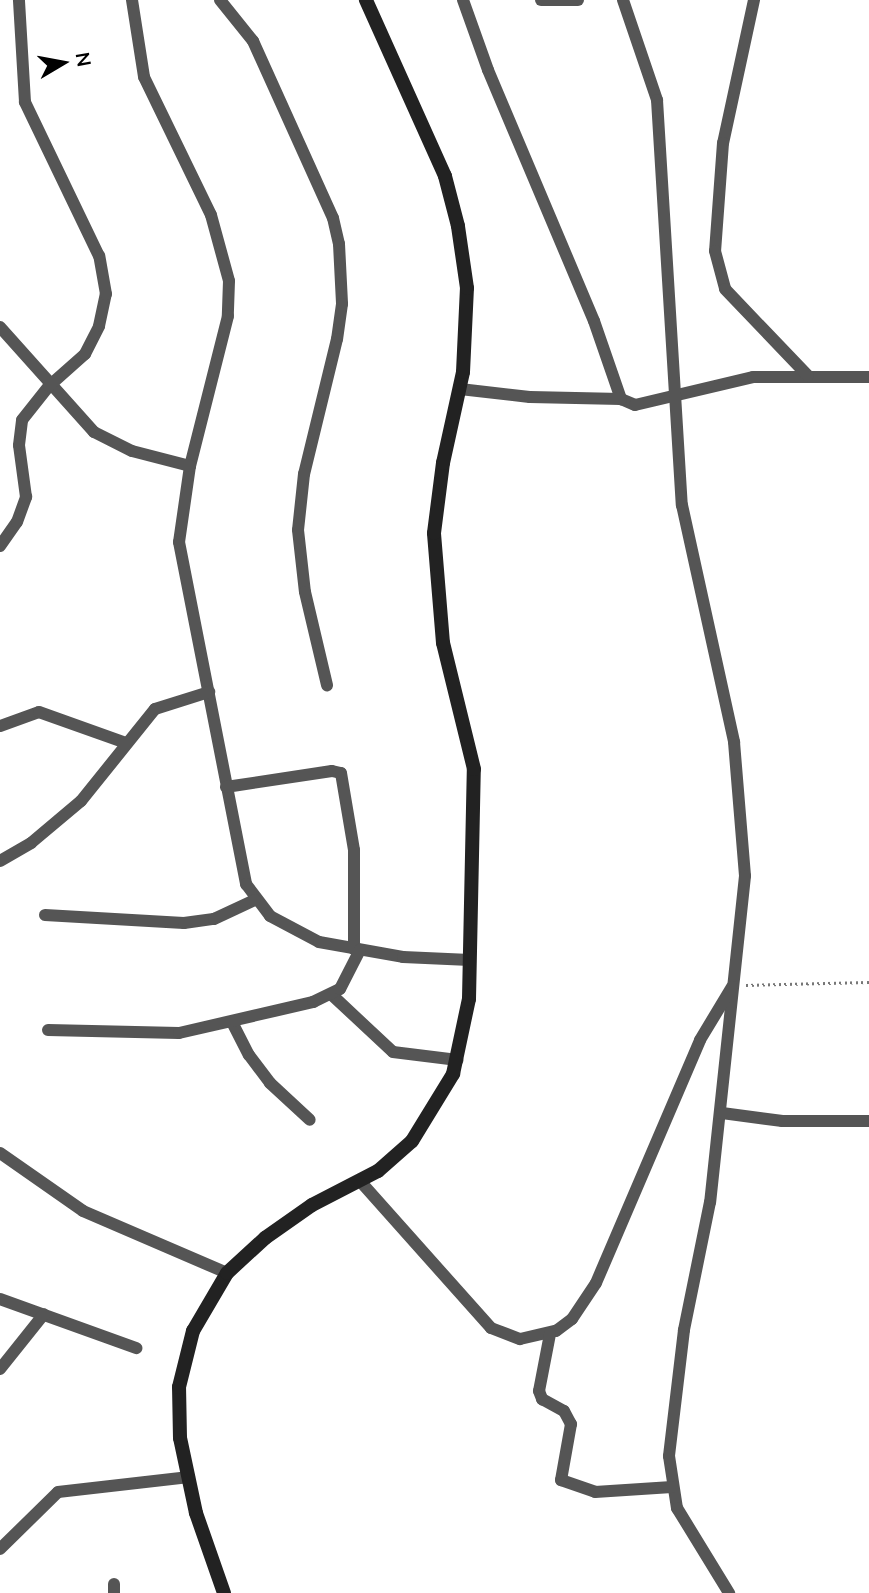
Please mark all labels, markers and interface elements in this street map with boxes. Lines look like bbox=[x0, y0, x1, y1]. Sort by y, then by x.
north arrow bbox=[28, 28, 98, 98]
text: N bbox=[71, 50, 97, 69]

